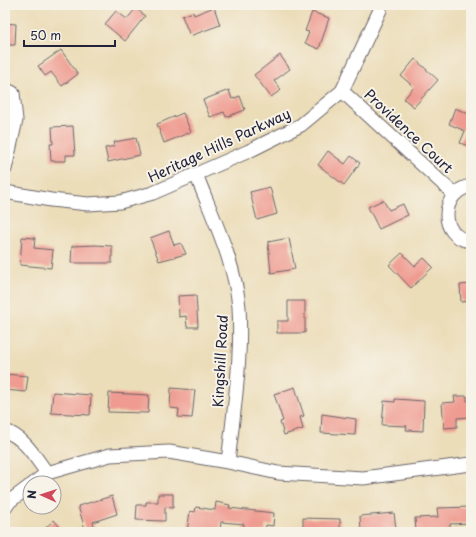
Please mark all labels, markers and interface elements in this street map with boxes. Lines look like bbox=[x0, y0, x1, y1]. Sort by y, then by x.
scale bar bbox=[24, 22, 115, 48]
text: 50 m bbox=[30, 26, 61, 44]
street label: Providence Court bbox=[360, 84, 458, 178]
street label: Heritage Hills Parkway bbox=[144, 103, 294, 187]
street label: Kingshill Road bbox=[207, 314, 233, 408]
north arrow bbox=[22, 475, 62, 515]
text: N bbox=[23, 489, 40, 499]

